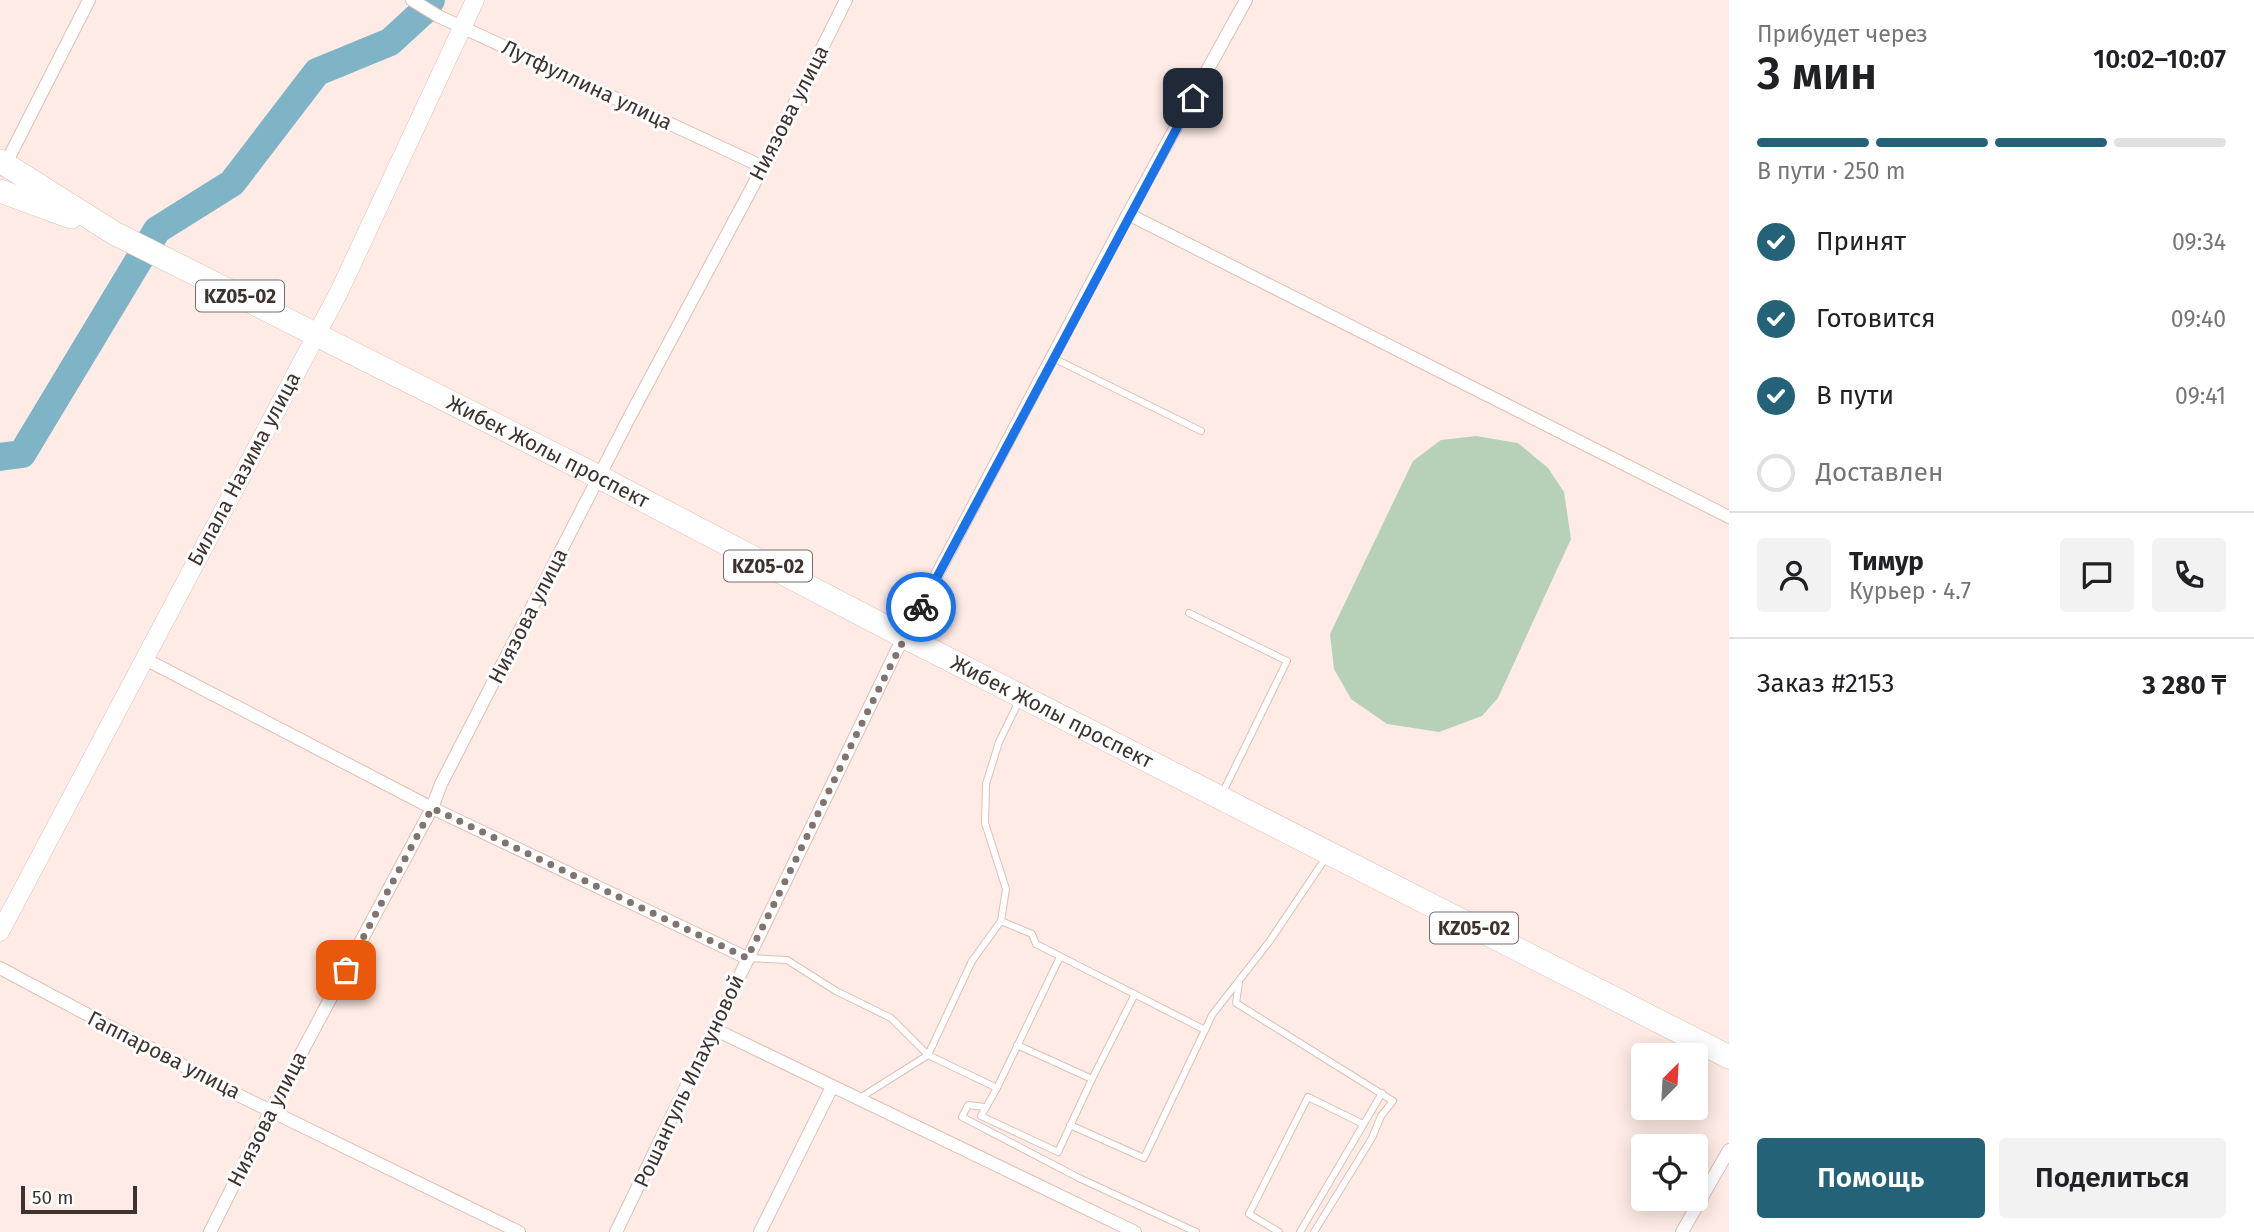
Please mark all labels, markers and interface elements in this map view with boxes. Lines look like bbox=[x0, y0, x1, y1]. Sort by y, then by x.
text: Прибудет через bbox=[1757, 20, 1928, 48]
street label: Лутфуллина улица bbox=[498, 34, 676, 136]
street label: Ниязова улица bbox=[744, 41, 834, 185]
text: 10:02–10:07 bbox=[2093, 44, 2226, 75]
text: 3 мин bbox=[1757, 46, 1877, 101]
pin bbox=[1163, 68, 1223, 128]
icon: home bbox=[1174, 79, 1212, 117]
text: В пути · 250 m bbox=[1757, 157, 1905, 185]
icon: check bbox=[1757, 223, 1795, 261]
text: Принят bbox=[1816, 226, 1906, 257]
text: 09:34 bbox=[2172, 228, 2226, 256]
road number: KZ05-02 bbox=[196, 280, 284, 312]
icon: check bbox=[1757, 300, 1795, 338]
text: Готовится bbox=[1816, 303, 1936, 334]
text: 09:40 bbox=[2171, 305, 2226, 333]
street label: Билала Назима улица bbox=[182, 368, 306, 570]
icon: check bbox=[1757, 377, 1795, 415]
text: В пути bbox=[1816, 380, 1894, 411]
text: 09:41 bbox=[2175, 382, 2226, 410]
street label: Жибек Жолы проспект bbox=[443, 390, 654, 514]
text: Доставлен bbox=[1816, 457, 1943, 488]
button: person bbox=[1757, 538, 1831, 612]
button: chat bbox=[2060, 538, 2134, 612]
button: phone bbox=[2152, 538, 2226, 612]
street label: Ниязова улица bbox=[483, 544, 573, 688]
text: Тимур bbox=[1849, 546, 1924, 577]
road number: KZ05-02 bbox=[724, 551, 812, 582]
courier bbox=[886, 572, 956, 642]
text: Курьер · 4.7 bbox=[1849, 577, 1971, 605]
icon: bike bbox=[902, 588, 940, 626]
street label: Жибек Жолы проспект bbox=[946, 650, 1158, 774]
text: Заказ #2153 bbox=[1757, 668, 1894, 699]
text: 3 280 ₸ bbox=[2142, 670, 2226, 701]
road number: KZ05-02 bbox=[1430, 912, 1518, 944]
pin bbox=[316, 940, 376, 1000]
icon: bag bbox=[327, 951, 365, 989]
street label: Рошангуль Илахуновой bbox=[628, 970, 750, 1192]
street label: Гаппарова улица bbox=[83, 1005, 245, 1105]
north arrow bbox=[1631, 1043, 1708, 1120]
map controls bbox=[1631, 1043, 1708, 1211]
street label: Ниязова улица bbox=[222, 1047, 312, 1191]
button: locate bbox=[1631, 1134, 1708, 1211]
button: Помощь bbox=[1757, 1138, 1985, 1218]
button: Поделиться bbox=[1999, 1138, 2226, 1218]
scale bar bbox=[21, 1183, 136, 1215]
text: 50 m bbox=[32, 1186, 73, 1209]

